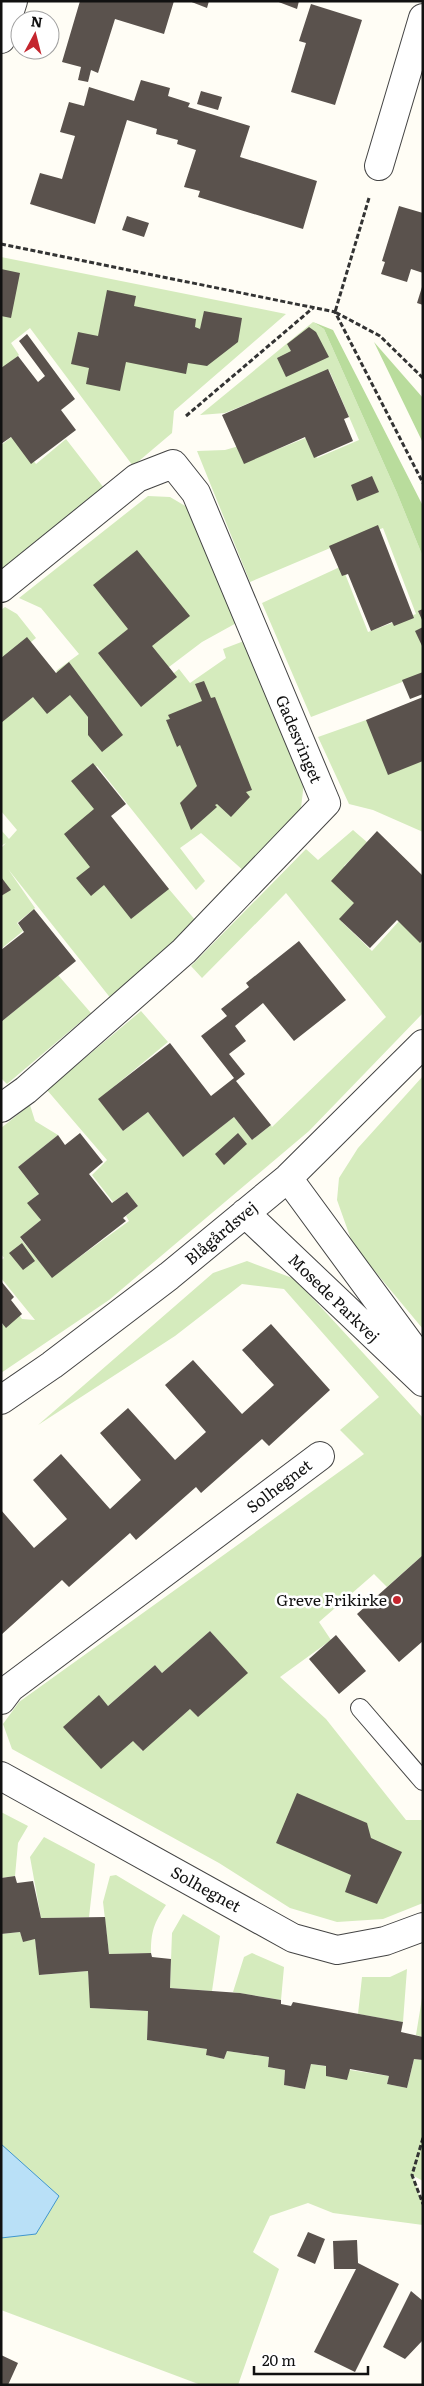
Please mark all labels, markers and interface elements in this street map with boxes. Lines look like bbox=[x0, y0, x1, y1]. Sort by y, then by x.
north arrow bbox=[10, 10, 60, 60]
text: N bbox=[30, 10, 44, 32]
street label: Gadesvinget bbox=[271, 691, 330, 787]
street label: Blågårdsvej bbox=[179, 1195, 262, 1270]
street label: Mosede Parkvej bbox=[284, 1247, 386, 1347]
street label: Solhegnet bbox=[240, 1452, 317, 1518]
place label: Greve Frikirke bbox=[276, 1587, 387, 1611]
marker: Greve Frikirke bbox=[391, 1594, 403, 1606]
street label: Solhegnet bbox=[167, 1859, 246, 1917]
scale bar bbox=[254, 2344, 368, 2376]
text: 20 m bbox=[262, 2348, 296, 2371]

